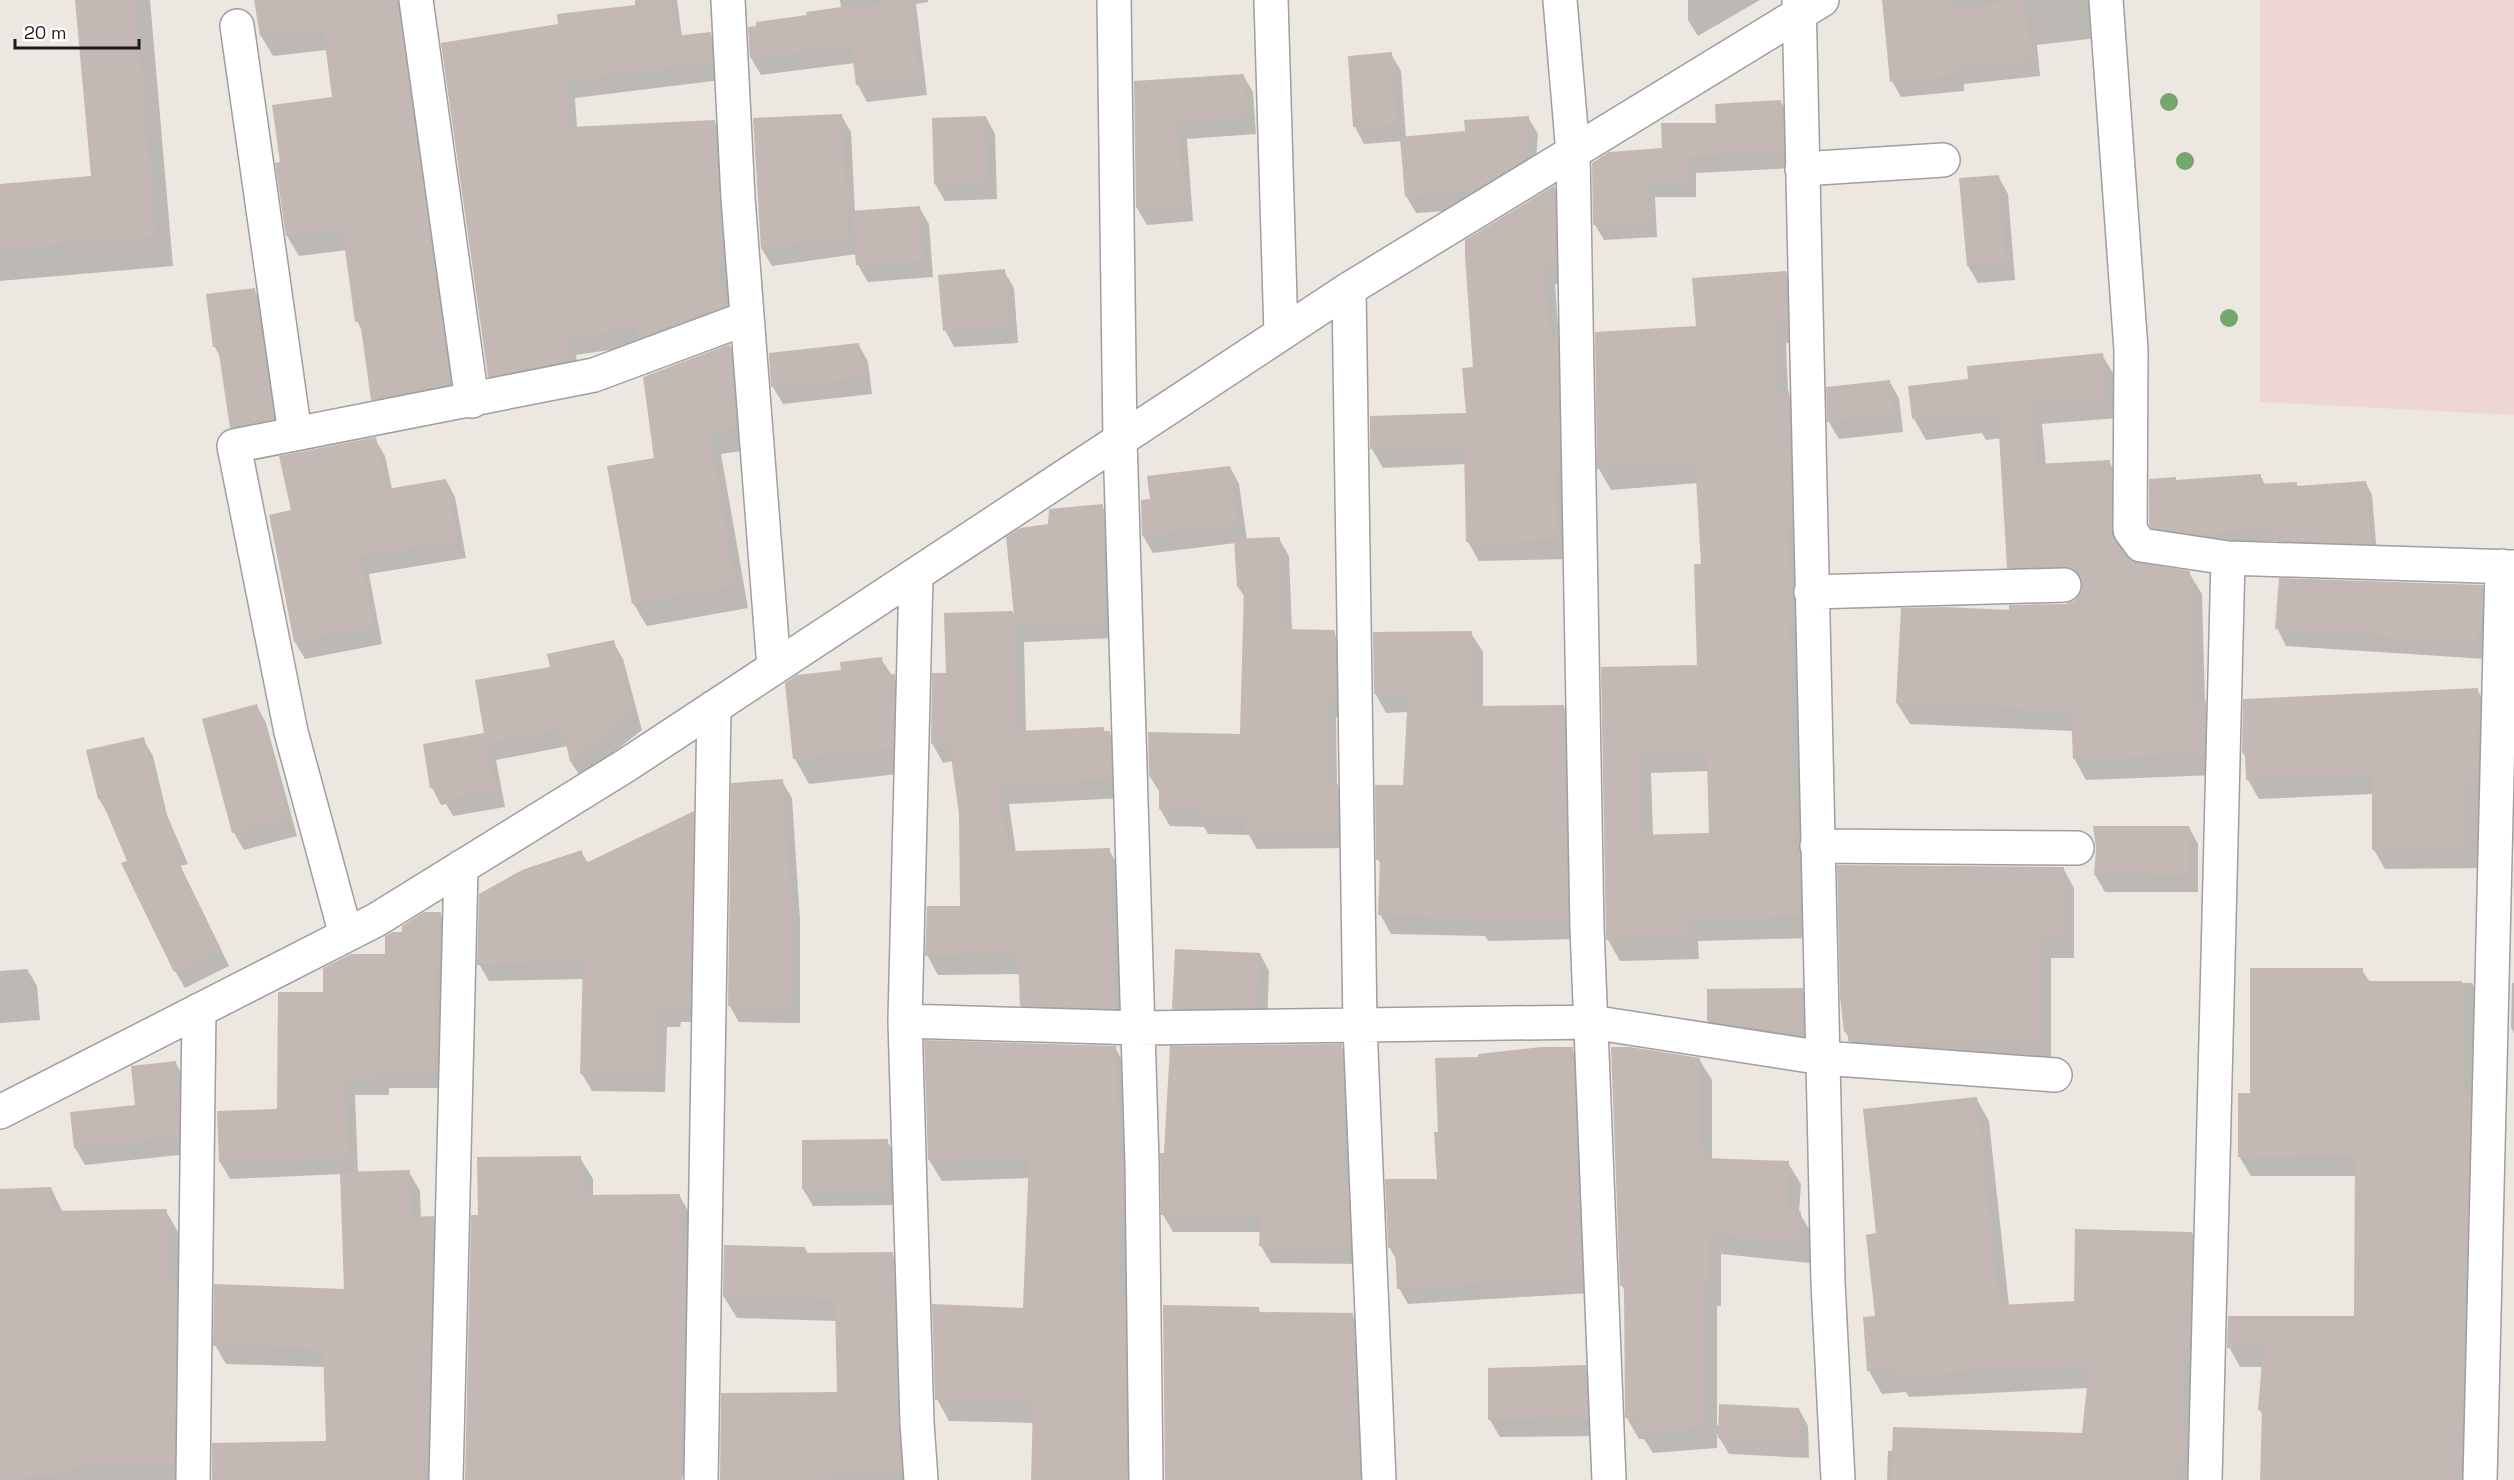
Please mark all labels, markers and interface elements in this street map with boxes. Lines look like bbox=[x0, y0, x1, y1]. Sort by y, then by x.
scale bar bbox=[15, 12, 140, 50]
text: 20 m bbox=[24, 21, 67, 44]

